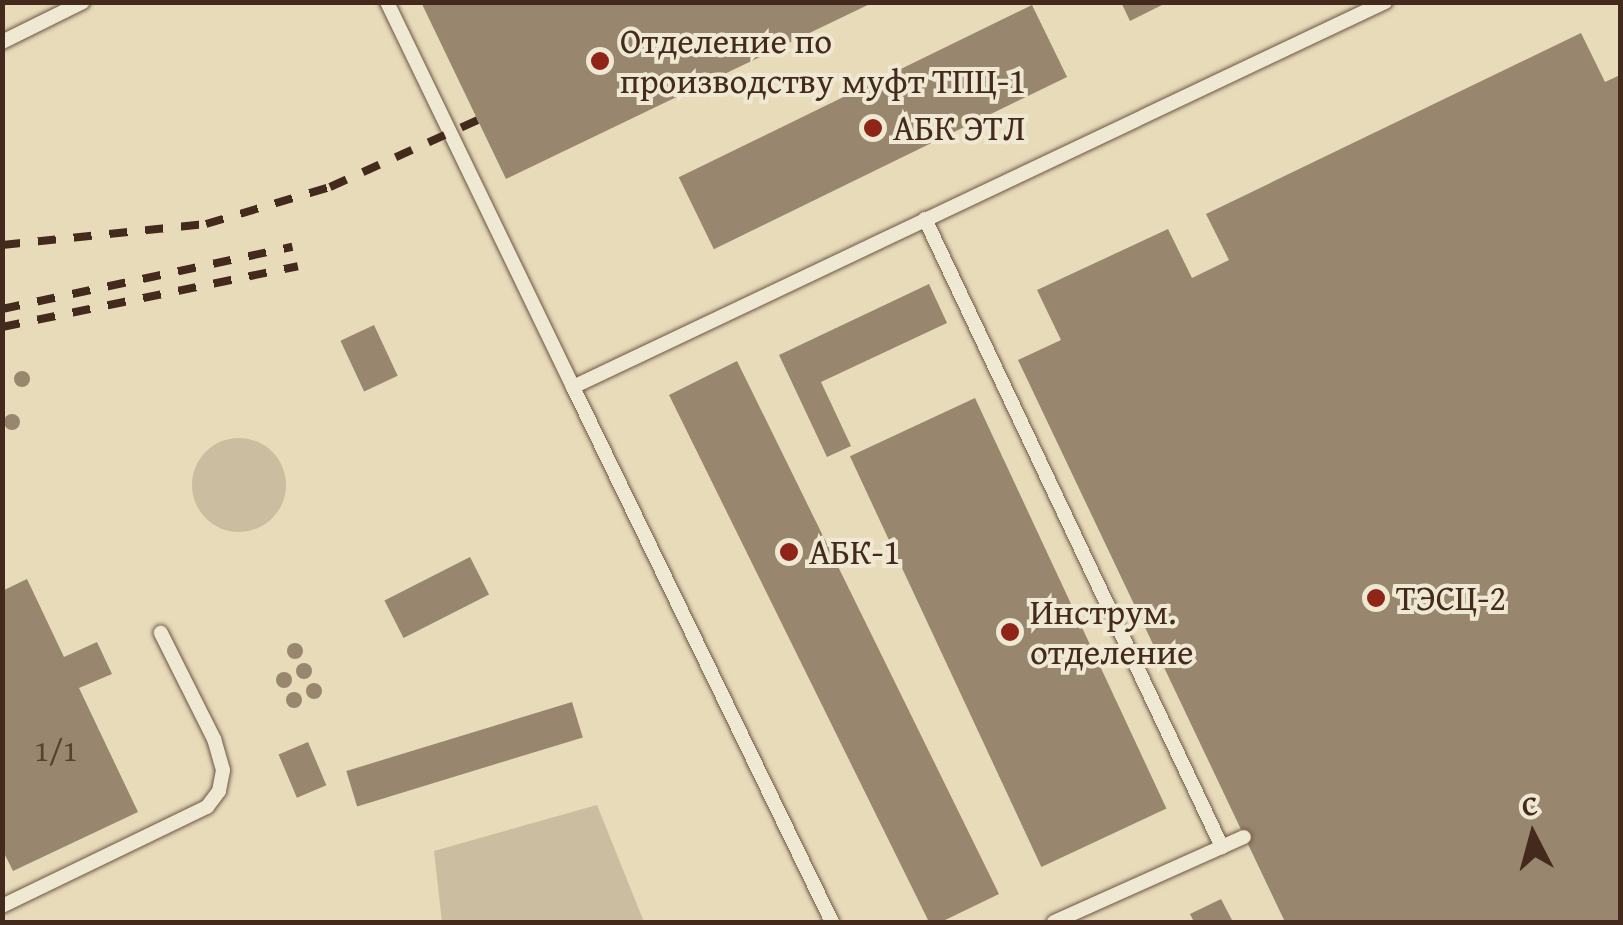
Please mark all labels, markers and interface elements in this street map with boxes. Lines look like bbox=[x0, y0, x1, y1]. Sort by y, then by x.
place label: Отделение по производству муфт ТПЦ-1 bbox=[620, 20, 1026, 102]
marker: Отделение по производству муфт ТПЦ-1 bbox=[589, 50, 611, 72]
place label: АБК ЭТЛ bbox=[893, 107, 1025, 149]
marker: АБК ЭТЛ bbox=[862, 117, 884, 139]
place label: АБК-1 bbox=[809, 531, 900, 573]
marker: АБК-1 bbox=[778, 541, 800, 563]
place label: ТЭСЦ-2 bbox=[1396, 577, 1506, 619]
marker: ТЭСЦ-2 bbox=[1365, 587, 1387, 609]
place label: Инструм. отделение bbox=[1030, 591, 1193, 673]
marker: Инструм. отделение bbox=[999, 621, 1021, 643]
house number: 1/1 bbox=[34, 732, 78, 768]
text: С bbox=[1520, 783, 1540, 826]
north arrow bbox=[1483, 785, 1583, 885]

